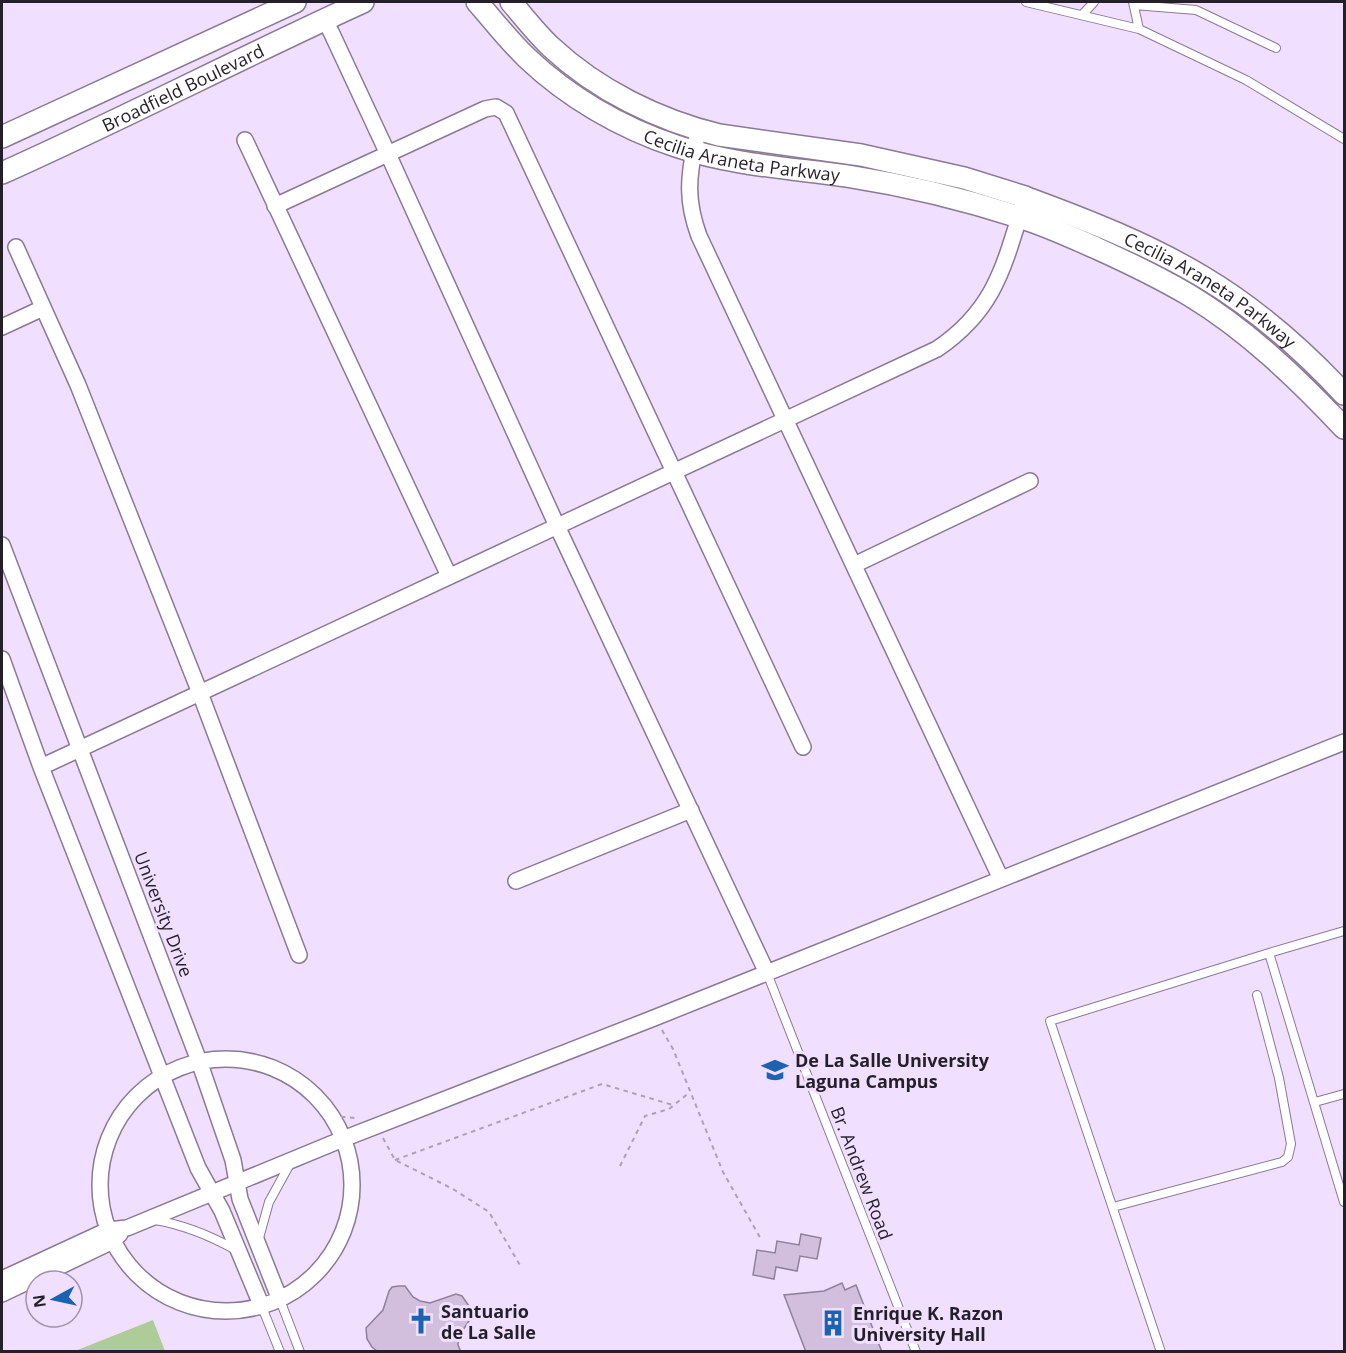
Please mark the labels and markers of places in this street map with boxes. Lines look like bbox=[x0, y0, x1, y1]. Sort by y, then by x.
place label: De La Salle University Laguna Campus bbox=[795, 1048, 990, 1093]
school or university icon: De La Salle University Laguna Campus bbox=[760, 1055, 790, 1085]
place label: Santuario de La Salle bbox=[441, 1299, 536, 1344]
place label: Enrique K. Razon University Hall bbox=[853, 1301, 1003, 1346]
church icon: Santuario de La Salle bbox=[406, 1306, 436, 1336]
building icon: Enrique K. Razon University Hall bbox=[818, 1308, 848, 1338]

